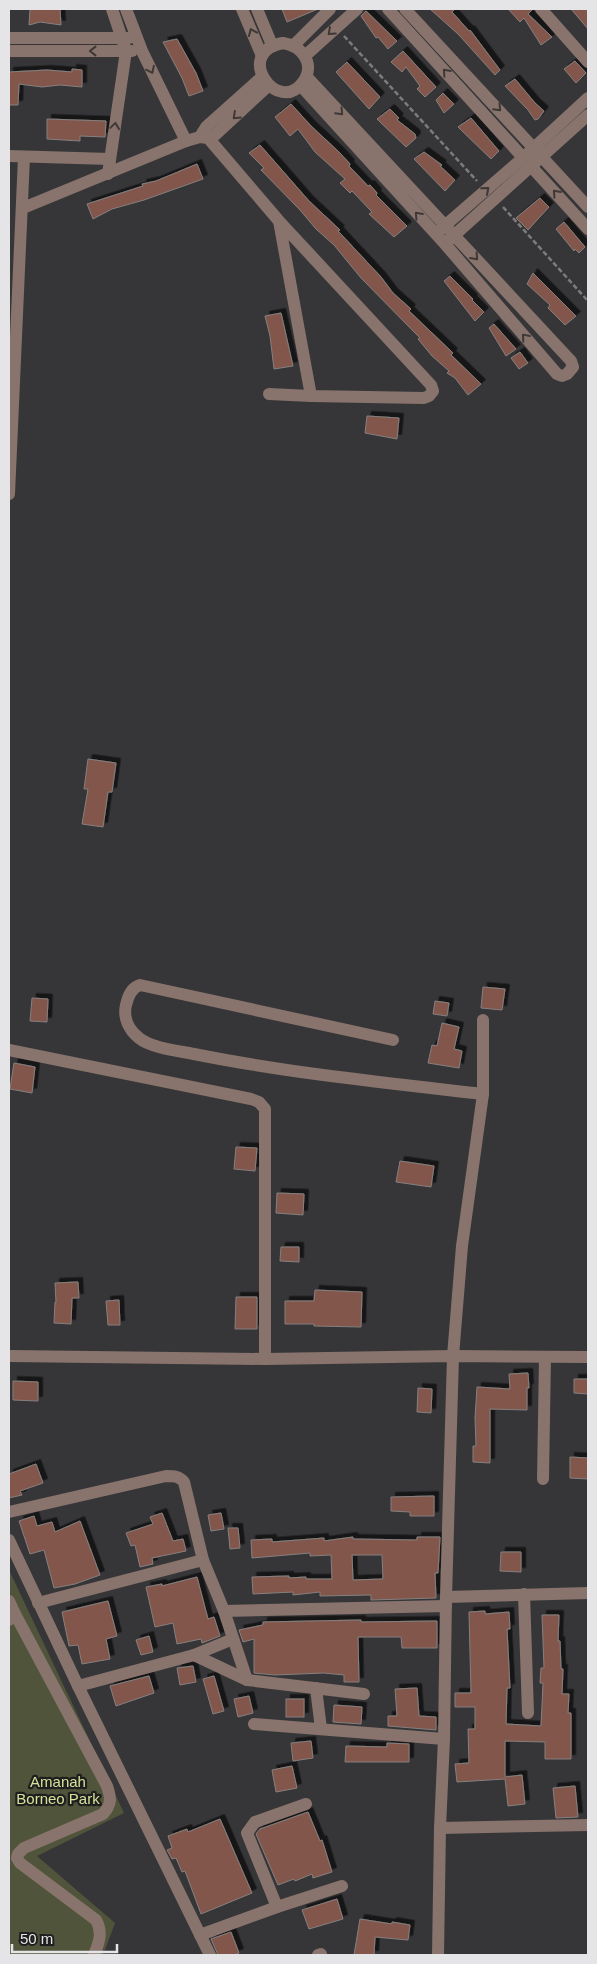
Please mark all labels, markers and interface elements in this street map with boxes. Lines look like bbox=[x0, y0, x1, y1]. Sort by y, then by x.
one-way arrow bbox=[328, 26, 337, 35]
one-way arrow bbox=[248, 28, 259, 37]
one-way arrow bbox=[89, 46, 96, 56]
one-way arrow bbox=[145, 65, 155, 74]
one-way arrow bbox=[443, 69, 452, 78]
one-way arrow bbox=[492, 103, 501, 112]
one-way arrow bbox=[334, 106, 343, 115]
one-way arrow bbox=[233, 110, 242, 119]
one-way arrow bbox=[109, 122, 120, 130]
one-way arrow bbox=[480, 187, 489, 196]
one-way arrow bbox=[552, 189, 561, 198]
one-way arrow bbox=[415, 211, 424, 220]
one-way arrow bbox=[469, 251, 478, 260]
one-way arrow bbox=[522, 334, 531, 343]
park label: Amanah Borneo Park bbox=[16, 1773, 100, 1807]
scale bar bbox=[12, 1922, 118, 1954]
text: 50 m bbox=[20, 1930, 53, 1947]

